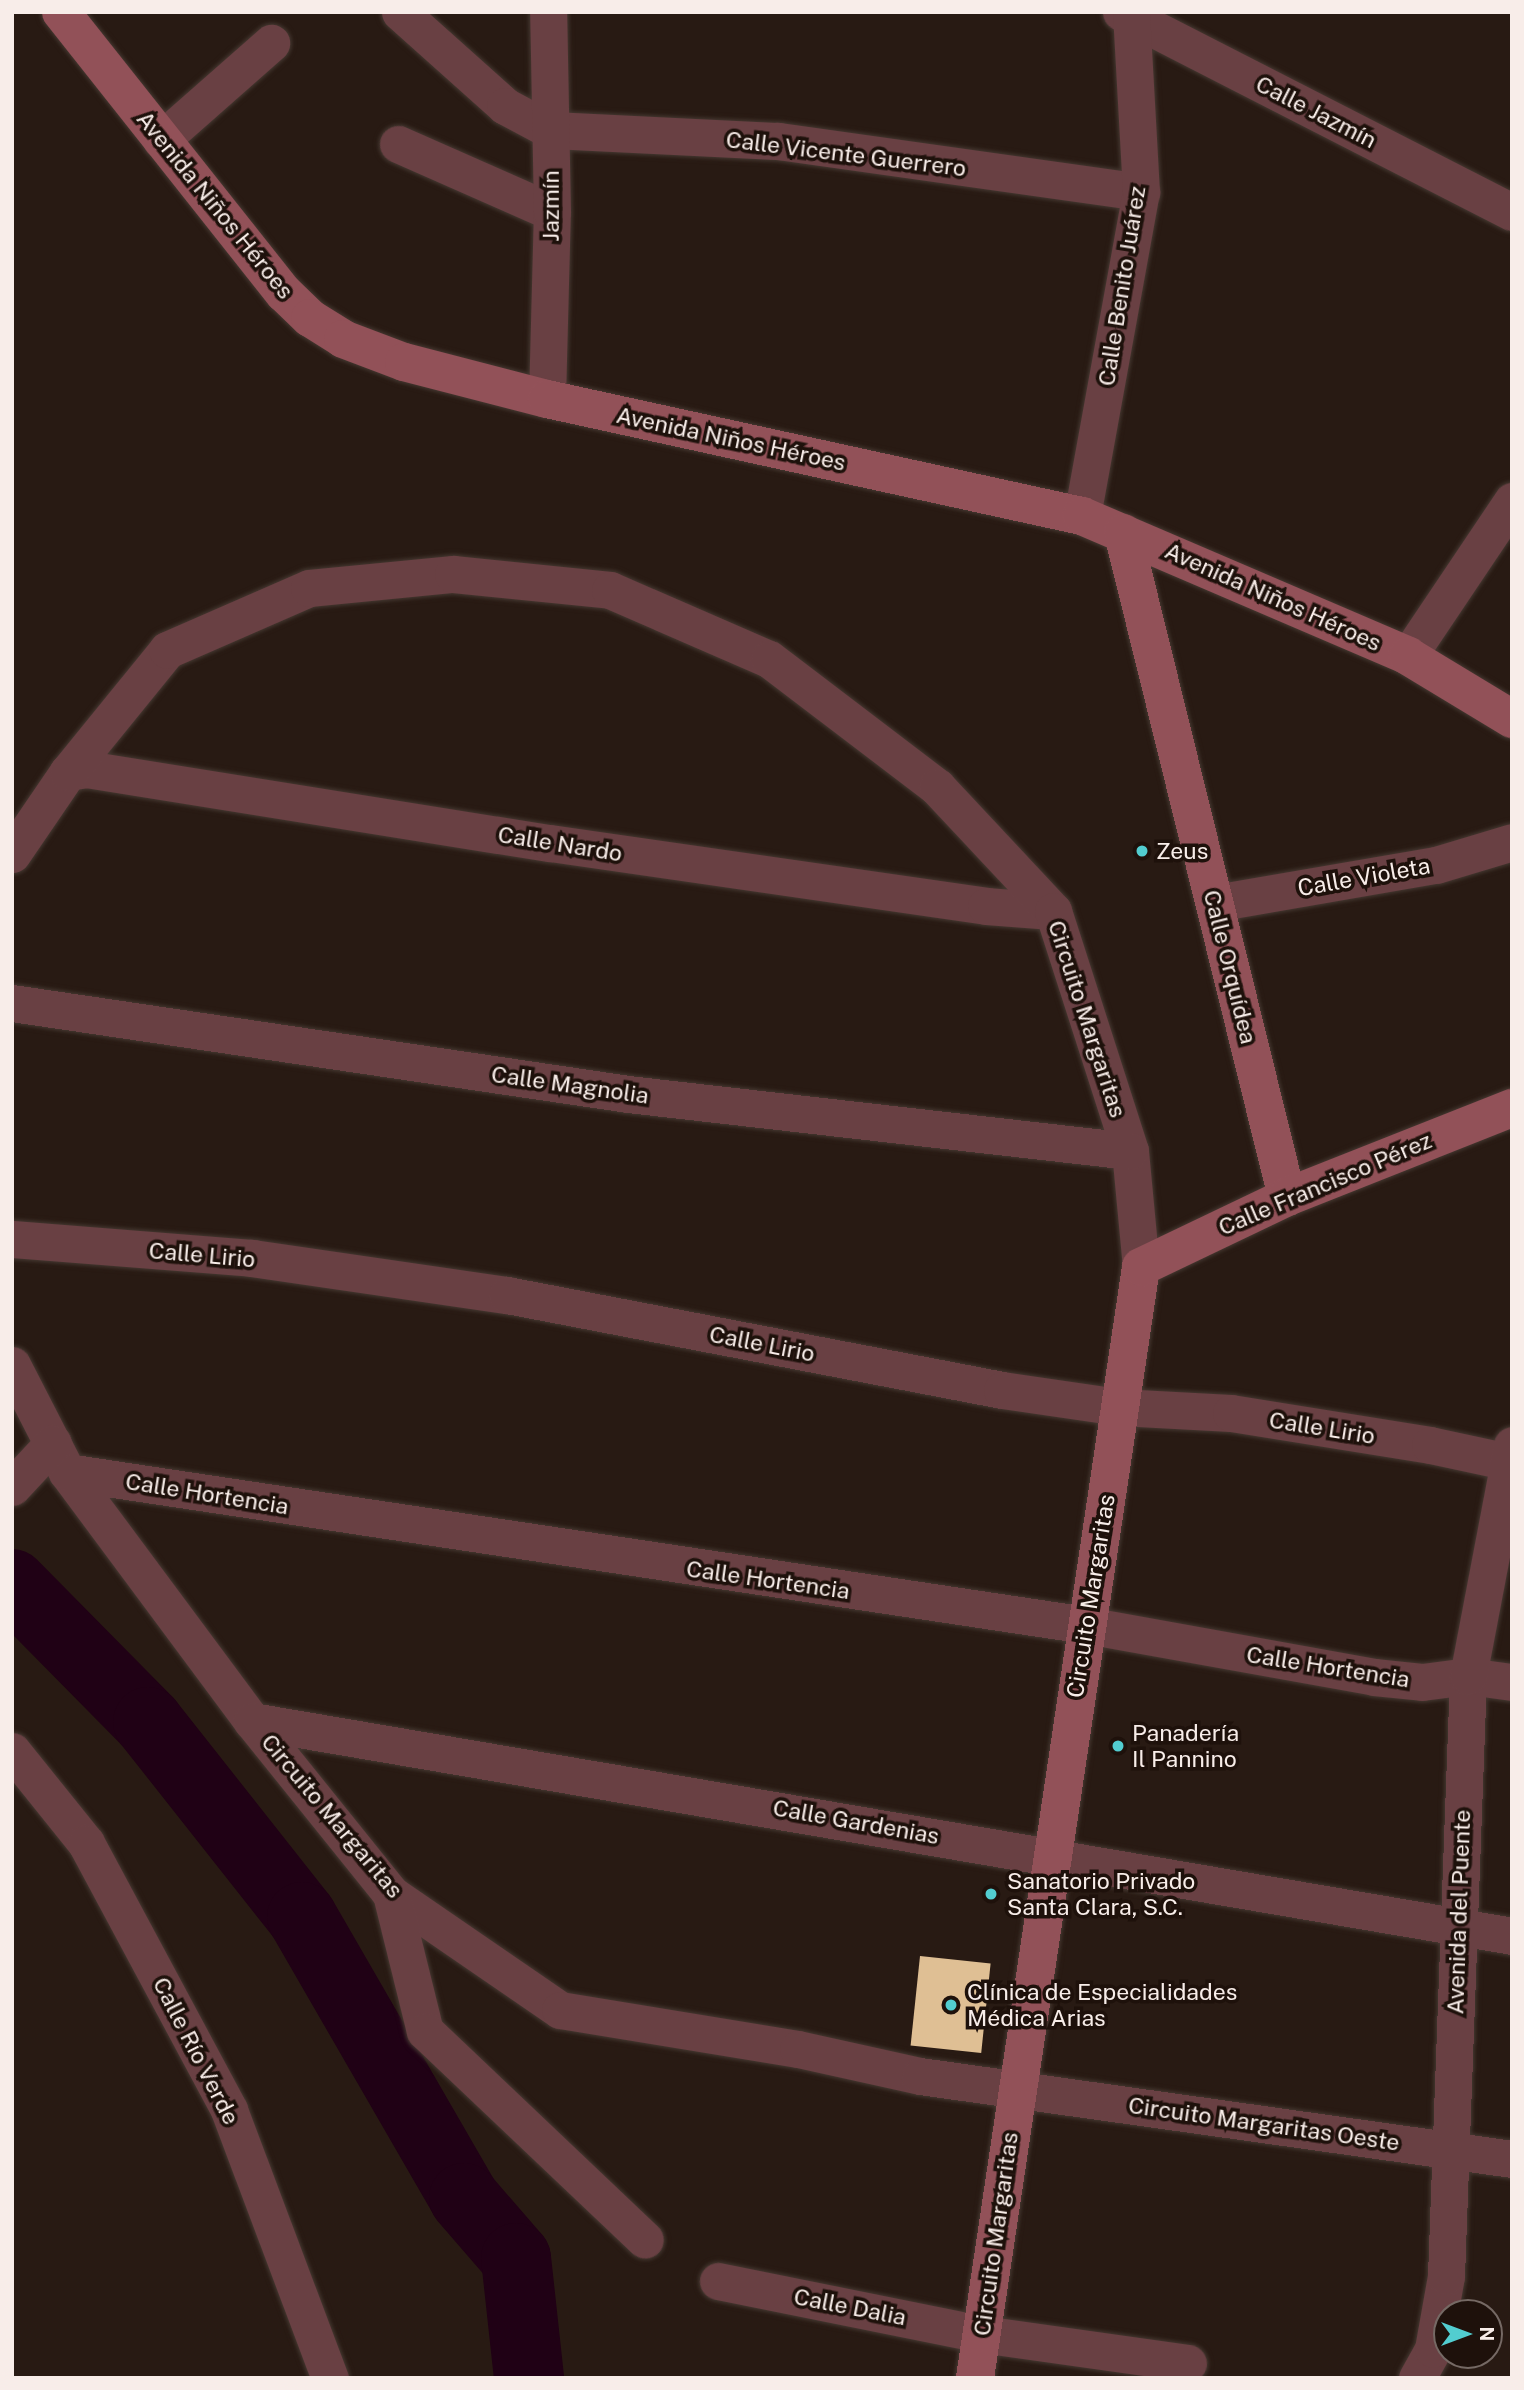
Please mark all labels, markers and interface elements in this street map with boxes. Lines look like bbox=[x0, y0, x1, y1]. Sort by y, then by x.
street label: Calle Jazmín bbox=[1251, 70, 1381, 154]
street label: Avenida Niños Héroes bbox=[131, 105, 299, 305]
street label: Calle Vicente Guerrero bbox=[724, 126, 968, 182]
street label: Jazmín bbox=[537, 170, 565, 242]
street label: Calle Benito Juárez bbox=[1093, 184, 1151, 388]
street label: Avenida Niños Héroes bbox=[614, 401, 848, 477]
street label: Avenida Niños Héroes bbox=[1161, 537, 1385, 657]
street label: Calle Nardo bbox=[496, 821, 624, 867]
place label: Zeus bbox=[1156, 837, 1208, 865]
marker: Zeus bbox=[1134, 843, 1150, 859]
street label: Calle Violeta bbox=[1295, 852, 1433, 902]
street label: Calle Orquídea bbox=[1198, 887, 1262, 1047]
street label: Circuito Margaritas bbox=[1042, 917, 1132, 1121]
street label: Calle Magnolia bbox=[489, 1060, 651, 1110]
street label: Calle Francisco Pérez bbox=[1214, 1127, 1436, 1241]
street label: Calle Lirio bbox=[148, 1237, 256, 1273]
street label: Calle Lirio bbox=[707, 1320, 817, 1368]
street label: Calle Lirio bbox=[1267, 1406, 1377, 1450]
street label: Calle Hortencia bbox=[123, 1467, 291, 1521]
street label: Circuito Margaritas bbox=[1061, 1492, 1121, 1700]
street label: Calle Hortencia bbox=[684, 1555, 852, 1605]
street label: Calle Hortencia bbox=[1244, 1640, 1412, 1694]
place label: Panadería Il Pannino bbox=[1132, 1719, 1239, 1773]
street label: Circuito Margaritas bbox=[255, 1728, 409, 1904]
marker: Panadería Il Pannino bbox=[1110, 1738, 1126, 1754]
street label: Calle Gardenias bbox=[771, 1794, 941, 1850]
street label: Avenida del Puente bbox=[1442, 1809, 1476, 2015]
place label: Sanatorio Privado Santa Clara, S.C. bbox=[1007, 1867, 1196, 1921]
marker: Sanatorio Privado Santa Clara, S.C. bbox=[981, 1884, 1001, 1904]
street label: Calle Río Verde bbox=[147, 1972, 245, 2130]
place label: Clínica de Especialidades Médica Arias bbox=[967, 1978, 1238, 2032]
marker: Clínica de Especialidades Médica Arias bbox=[941, 1995, 961, 2015]
street label: Circuito Margaritas Oeste bbox=[1127, 2091, 1401, 2157]
street label: Circuito Margaritas bbox=[968, 2130, 1024, 2338]
street label: Calle Dalia bbox=[791, 2283, 909, 2331]
north arrow bbox=[1433, 2299, 1503, 2369]
text: N bbox=[1476, 2327, 1498, 2341]

